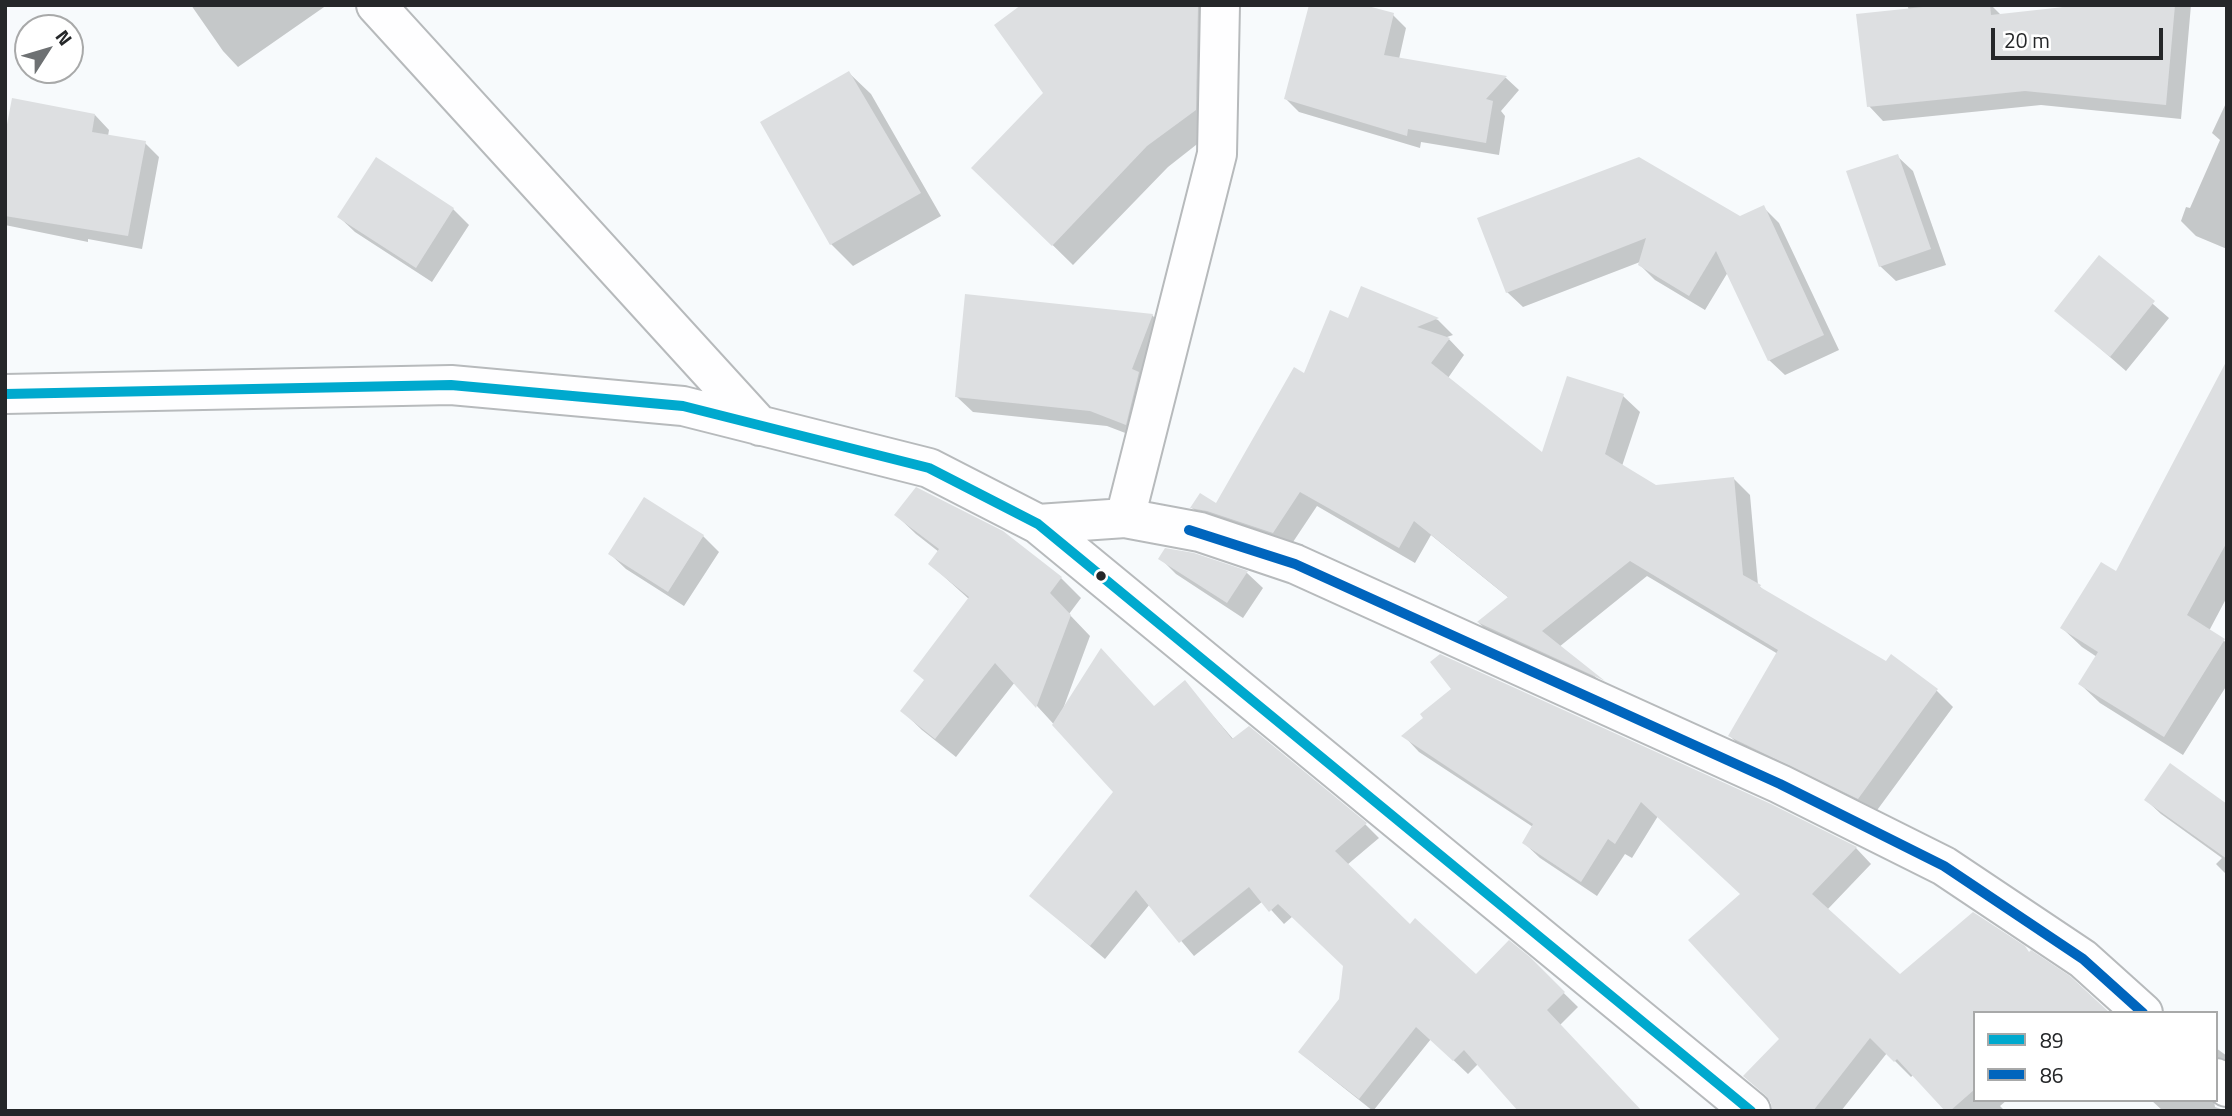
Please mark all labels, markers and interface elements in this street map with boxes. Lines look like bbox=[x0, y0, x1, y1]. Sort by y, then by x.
north arrow bbox=[14, 14, 84, 84]
scale bar bbox=[1994, 14, 2166, 58]
text: N bbox=[49, 23, 80, 51]
text: 20 m bbox=[2004, 24, 2050, 56]
unlabelled marker bbox=[1094, 569, 1108, 583]
legend bbox=[1973, 1011, 2218, 1102]
text: 89 bbox=[2040, 1024, 2064, 1056]
text: 86 bbox=[2040, 1059, 2064, 1091]

